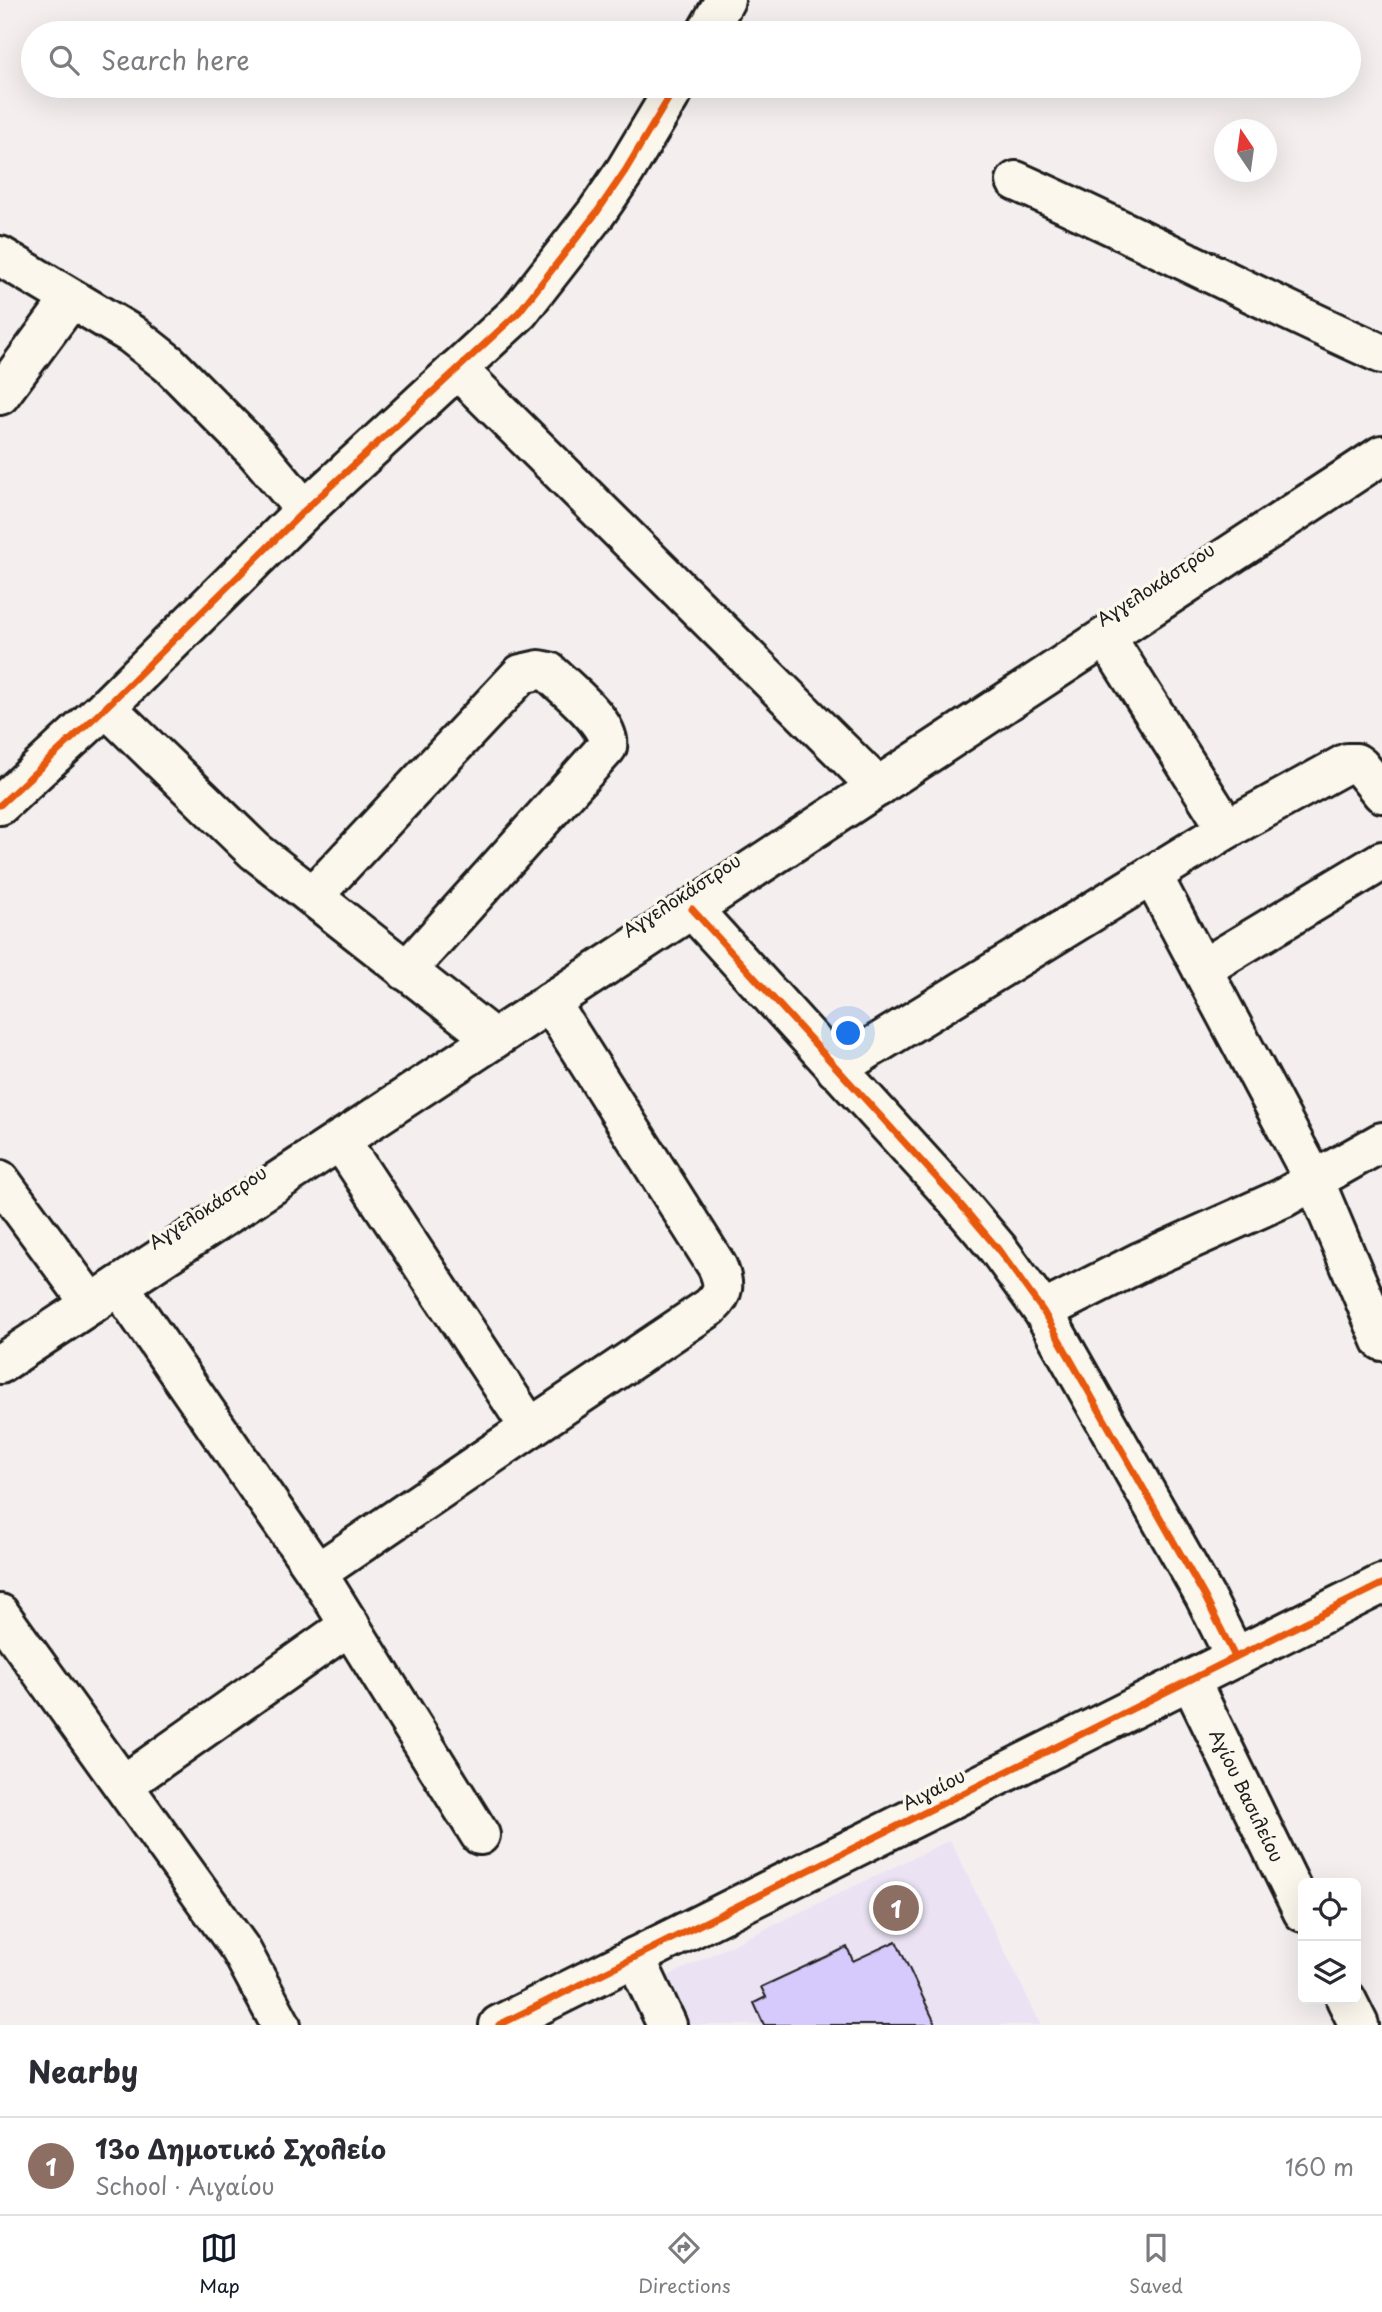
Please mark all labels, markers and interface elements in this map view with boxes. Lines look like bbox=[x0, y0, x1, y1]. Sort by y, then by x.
search box bbox=[21, 21, 1361, 98]
text: Search here bbox=[101, 40, 250, 79]
icon: search bbox=[45, 41, 83, 79]
north arrow bbox=[1214, 119, 1277, 182]
street label: Αγγελοκάστρου bbox=[1091, 535, 1220, 632]
street label: Αγγελοκάστρου bbox=[617, 846, 746, 943]
your location bbox=[831, 1016, 865, 1050]
street label: Αγγελοκάστρου bbox=[143, 1158, 272, 1255]
street label: Αγίου Βασιλείου bbox=[1203, 1724, 1291, 1866]
street label: Αιγαίου bbox=[897, 1761, 969, 1816]
map controls bbox=[1298, 1878, 1361, 2004]
button: locate bbox=[1298, 1878, 1361, 1941]
pin: 1 bbox=[873, 1882, 919, 1934]
button: layers bbox=[1298, 1941, 1361, 2004]
text: Nearby bbox=[28, 2048, 138, 2093]
text: 13ο Δημοτικό Σχολείο bbox=[95, 2129, 386, 2168]
text: 1 bbox=[46, 2149, 57, 2184]
text: 160 m bbox=[1285, 2149, 1354, 2184]
text: School · Αιγαίου bbox=[95, 2168, 275, 2203]
tab: Map bbox=[199, 2229, 240, 2299]
tab: Directions bbox=[638, 2229, 731, 2299]
tab: Saved bbox=[1129, 2229, 1183, 2299]

